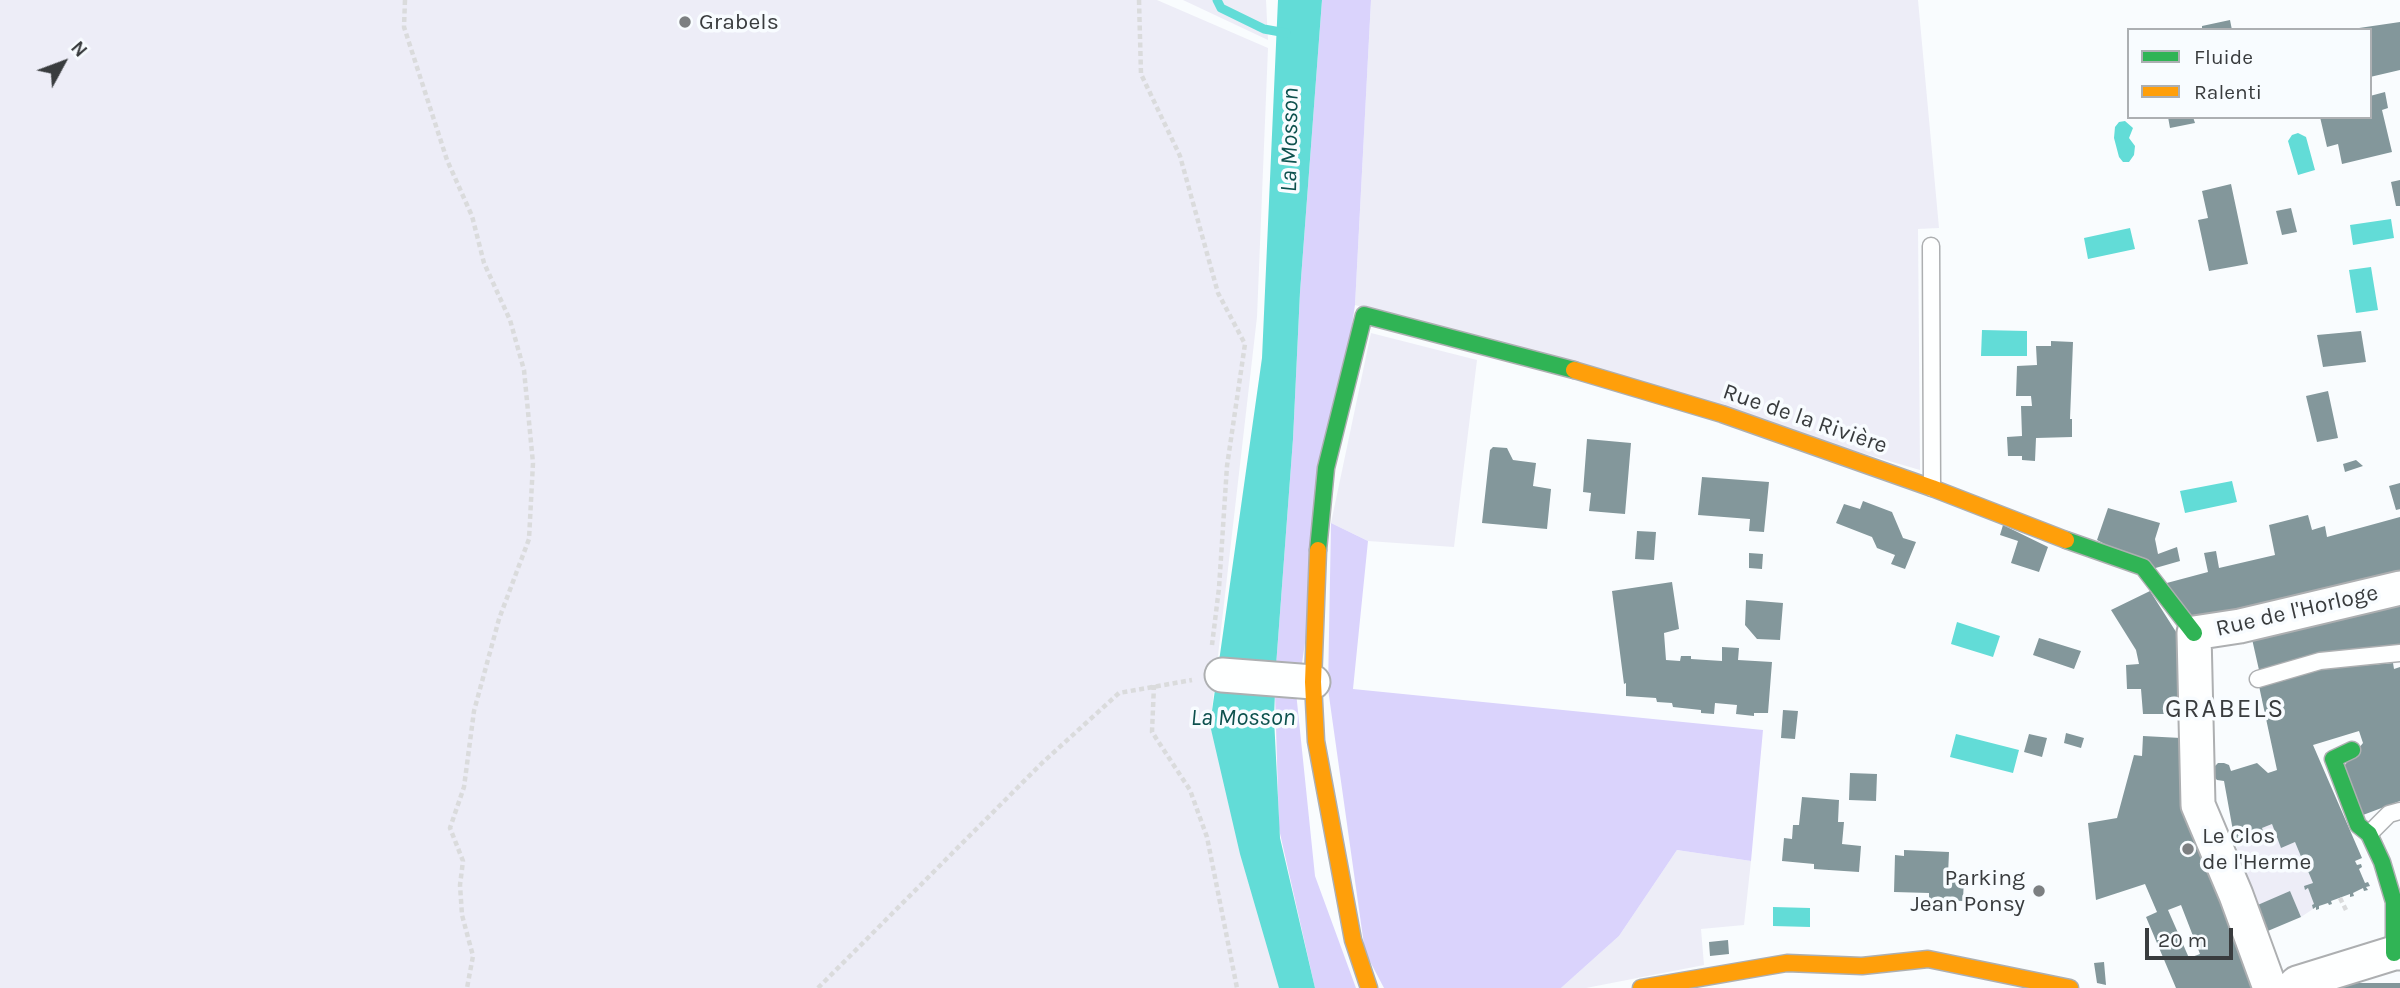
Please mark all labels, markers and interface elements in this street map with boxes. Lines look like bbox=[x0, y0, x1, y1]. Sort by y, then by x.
place label: Grabels bbox=[699, 8, 779, 36]
marker: Grabels bbox=[677, 14, 693, 30]
north arrow bbox=[28, 28, 98, 98]
legend bbox=[2127, 28, 2372, 119]
text: N bbox=[66, 37, 92, 62]
text: Fluide bbox=[2194, 45, 2253, 69]
text: Ralenti bbox=[2194, 80, 2262, 104]
water label: La Mosson bbox=[1275, 87, 1305, 193]
street label: Rue de la Rivière bbox=[1719, 378, 1891, 460]
street label: Rue de l'Horloge bbox=[2213, 579, 2381, 643]
district label: GRABELS bbox=[2166, 694, 2284, 726]
water label: La Mosson bbox=[1191, 704, 1295, 732]
place label: Le Clos de l'Herme bbox=[2202, 822, 2311, 876]
marker: Le Clos de l'Herme bbox=[2180, 841, 2196, 857]
place label: Parking Jean Ponsy bbox=[1910, 864, 2025, 918]
marker: Parking Jean Ponsy bbox=[2031, 883, 2047, 899]
scale bar bbox=[2148, 914, 2236, 958]
text: 20 m bbox=[2158, 928, 2207, 952]

